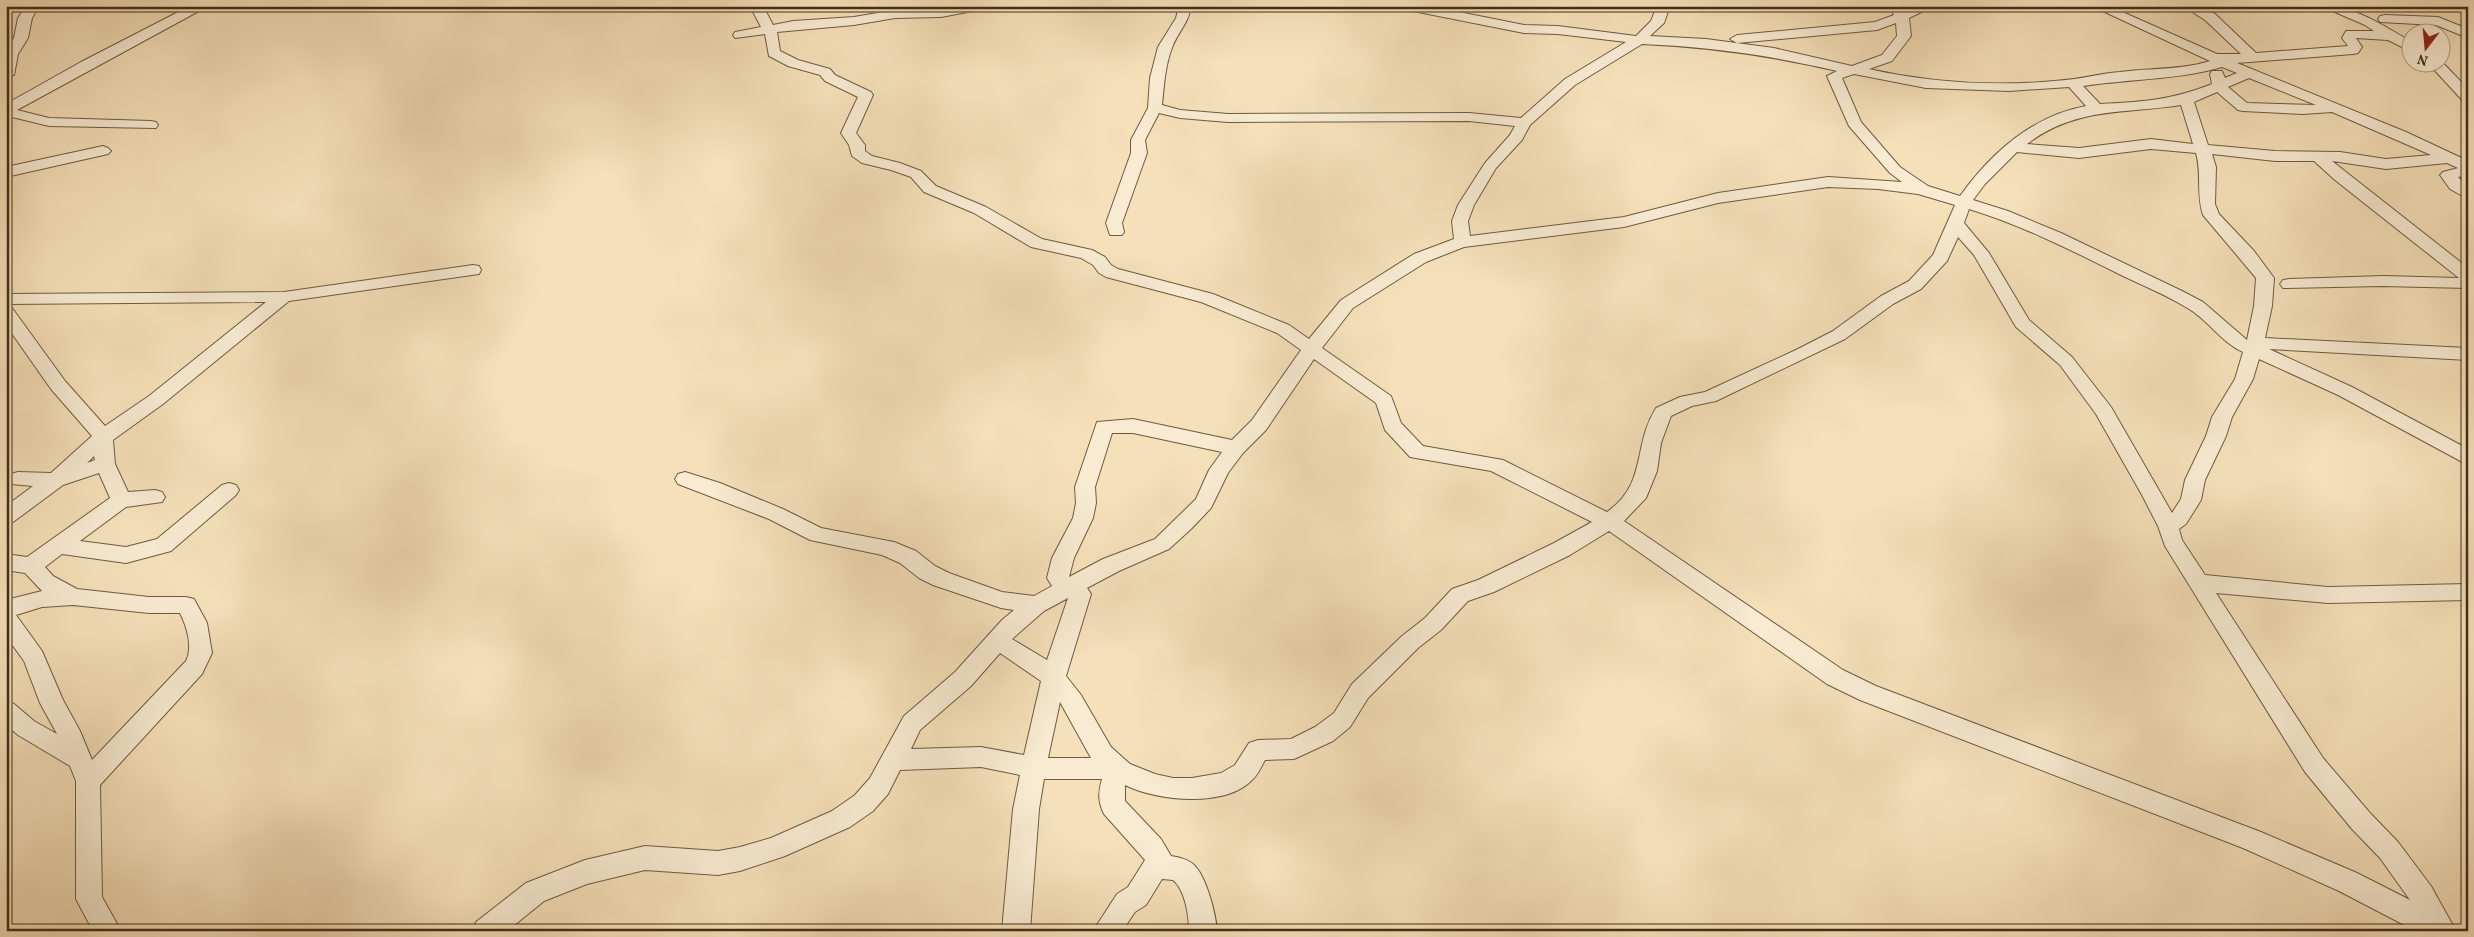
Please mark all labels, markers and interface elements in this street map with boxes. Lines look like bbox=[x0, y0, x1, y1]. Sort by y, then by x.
north arrow bbox=[2402, 22, 2452, 72]
text: N bbox=[2415, 49, 2430, 70]

